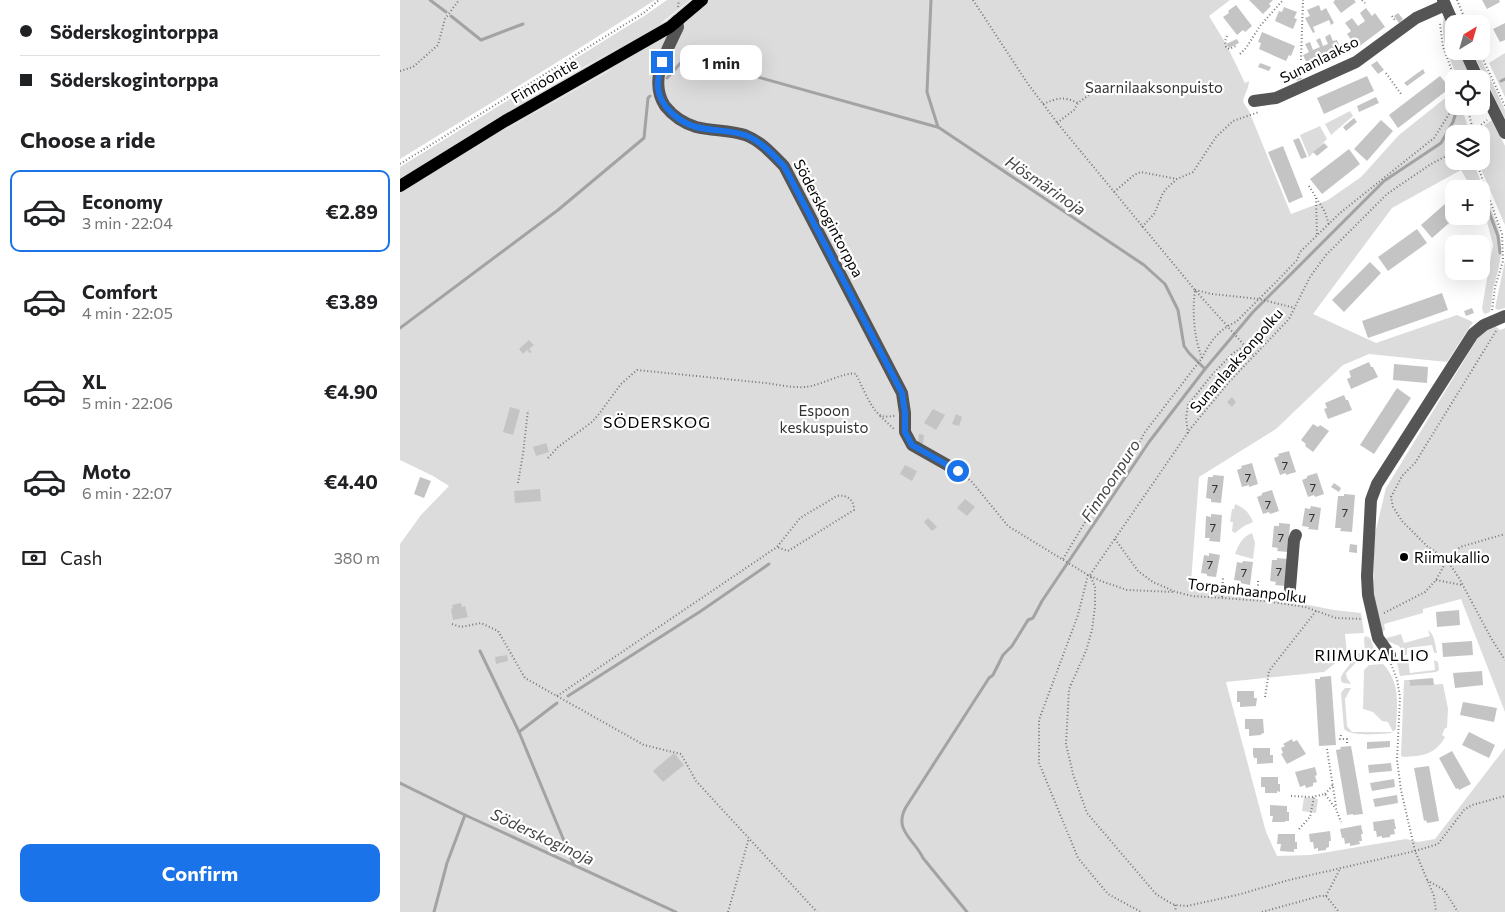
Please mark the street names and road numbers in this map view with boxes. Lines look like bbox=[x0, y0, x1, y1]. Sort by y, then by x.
street label: Sunanlaakso bbox=[1277, 32, 1361, 86]
street label: Finnoontie bbox=[507, 54, 581, 106]
street label: Söderskogintorppa bbox=[790, 156, 868, 280]
street label: Sunanlaaksonpolku bbox=[1186, 304, 1286, 416]
street label: Torpanhaanpolku bbox=[1186, 574, 1308, 606]

